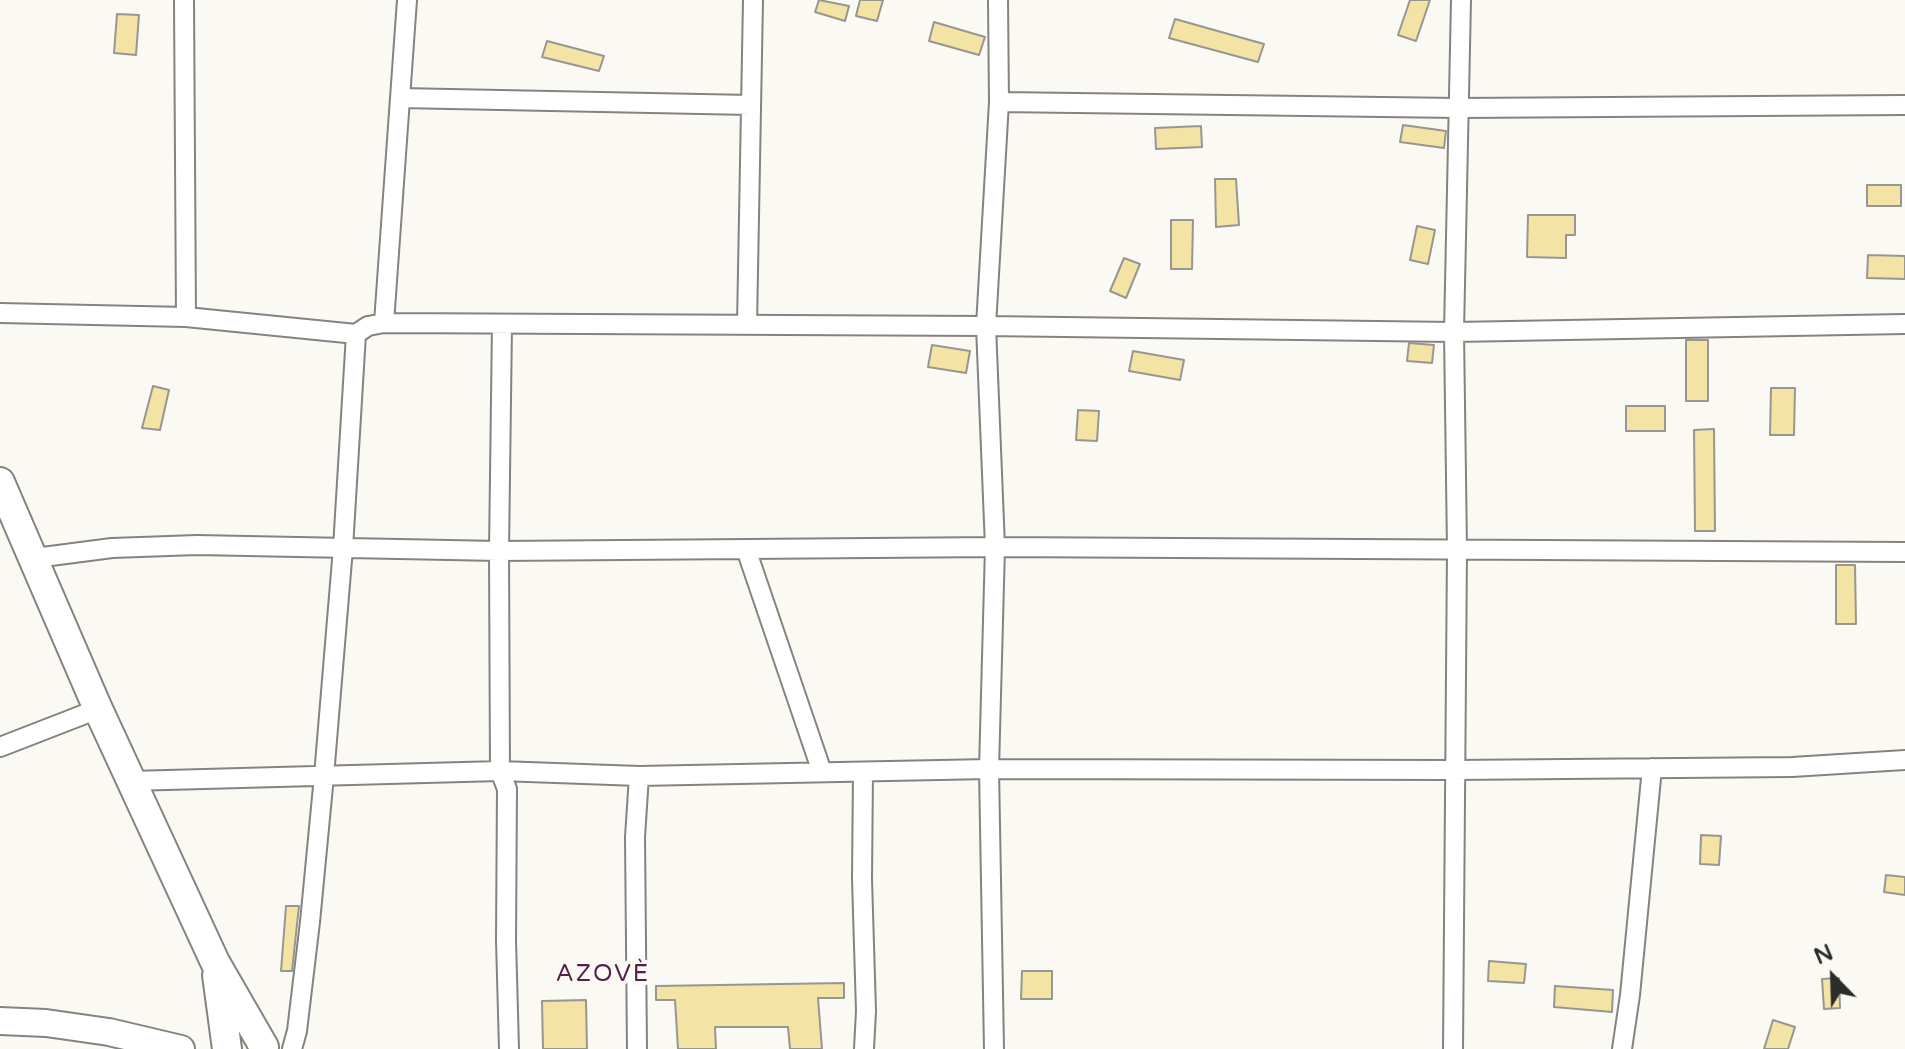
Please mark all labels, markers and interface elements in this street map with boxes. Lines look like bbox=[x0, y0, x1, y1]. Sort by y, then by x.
north arrow bbox=[1793, 937, 1873, 1017]
text: N bbox=[1810, 939, 1837, 970]
district label: AZOVÈ bbox=[556, 961, 650, 989]

